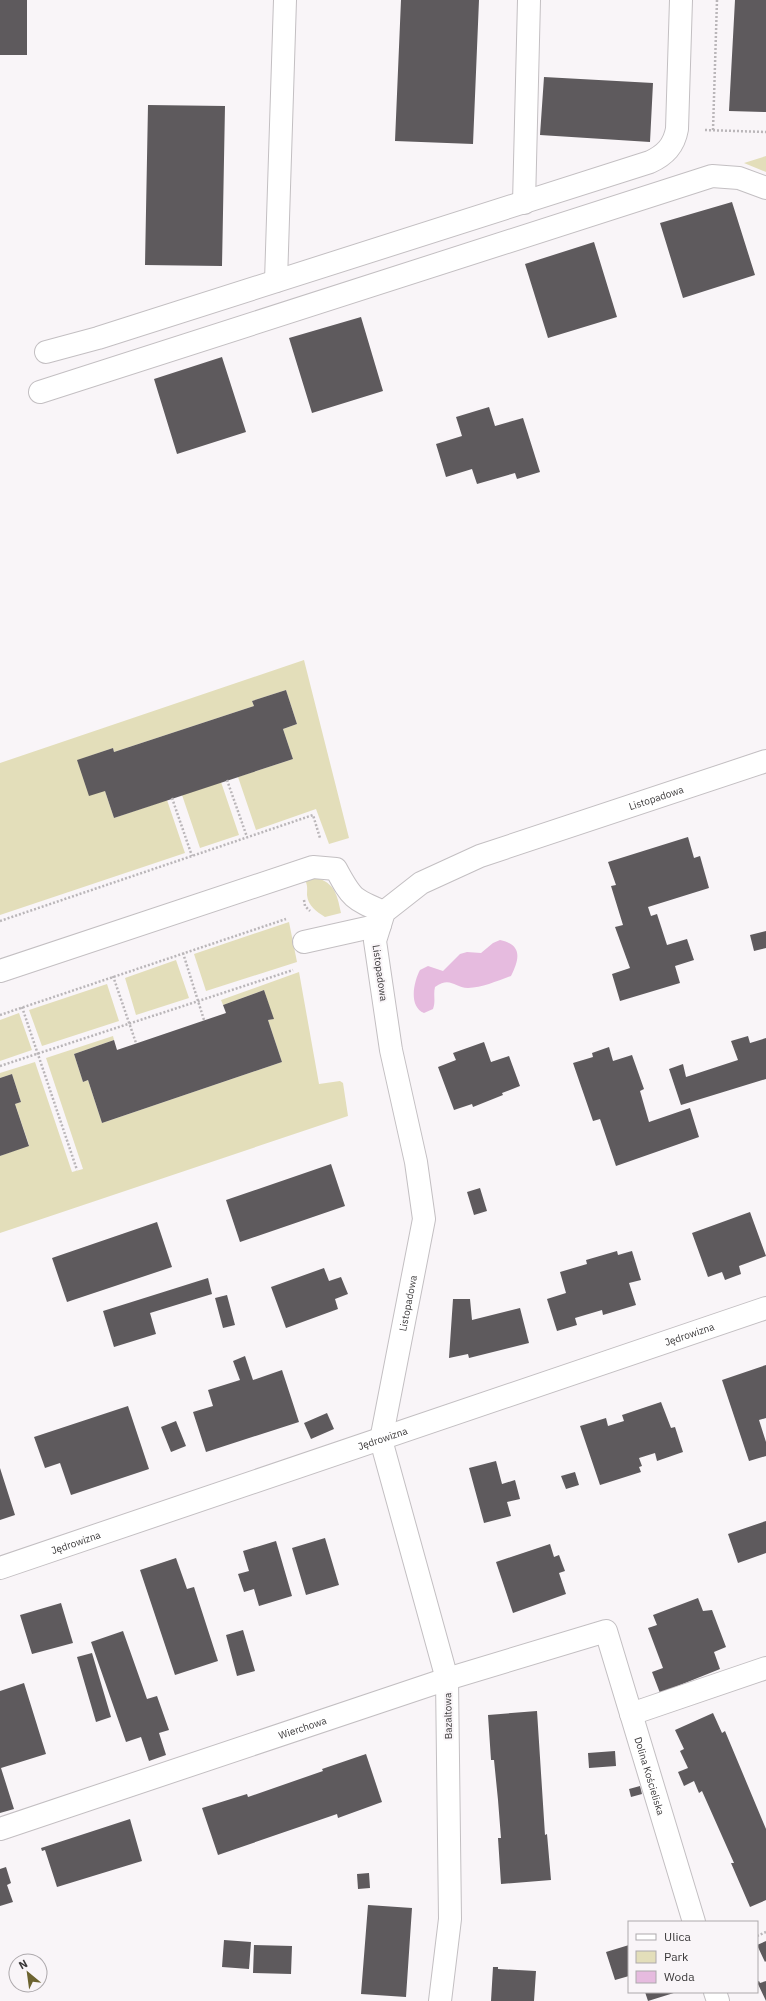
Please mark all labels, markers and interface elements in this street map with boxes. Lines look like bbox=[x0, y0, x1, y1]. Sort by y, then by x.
street label: Listopadowa bbox=[627, 782, 686, 813]
street label: Listopadowa bbox=[370, 944, 390, 1003]
street label: Listopadowa bbox=[396, 1273, 420, 1332]
street label: Jędrowizna bbox=[663, 1319, 716, 1348]
street label: Jędrowizna bbox=[356, 1424, 410, 1453]
street label: Jędrowizna bbox=[49, 1528, 103, 1557]
street label: Bazaltowa bbox=[441, 1692, 455, 1739]
street label: Wierchowa bbox=[277, 1713, 329, 1742]
street label: Dolina Kościeliska bbox=[632, 1735, 668, 1817]
legend bbox=[628, 1921, 758, 1993]
text: Ulica bbox=[664, 1929, 691, 1944]
text: Park bbox=[664, 1949, 689, 1964]
north arrow bbox=[8, 1953, 48, 1993]
text: N bbox=[16, 1956, 30, 1972]
text: Woda bbox=[664, 1969, 695, 1984]

